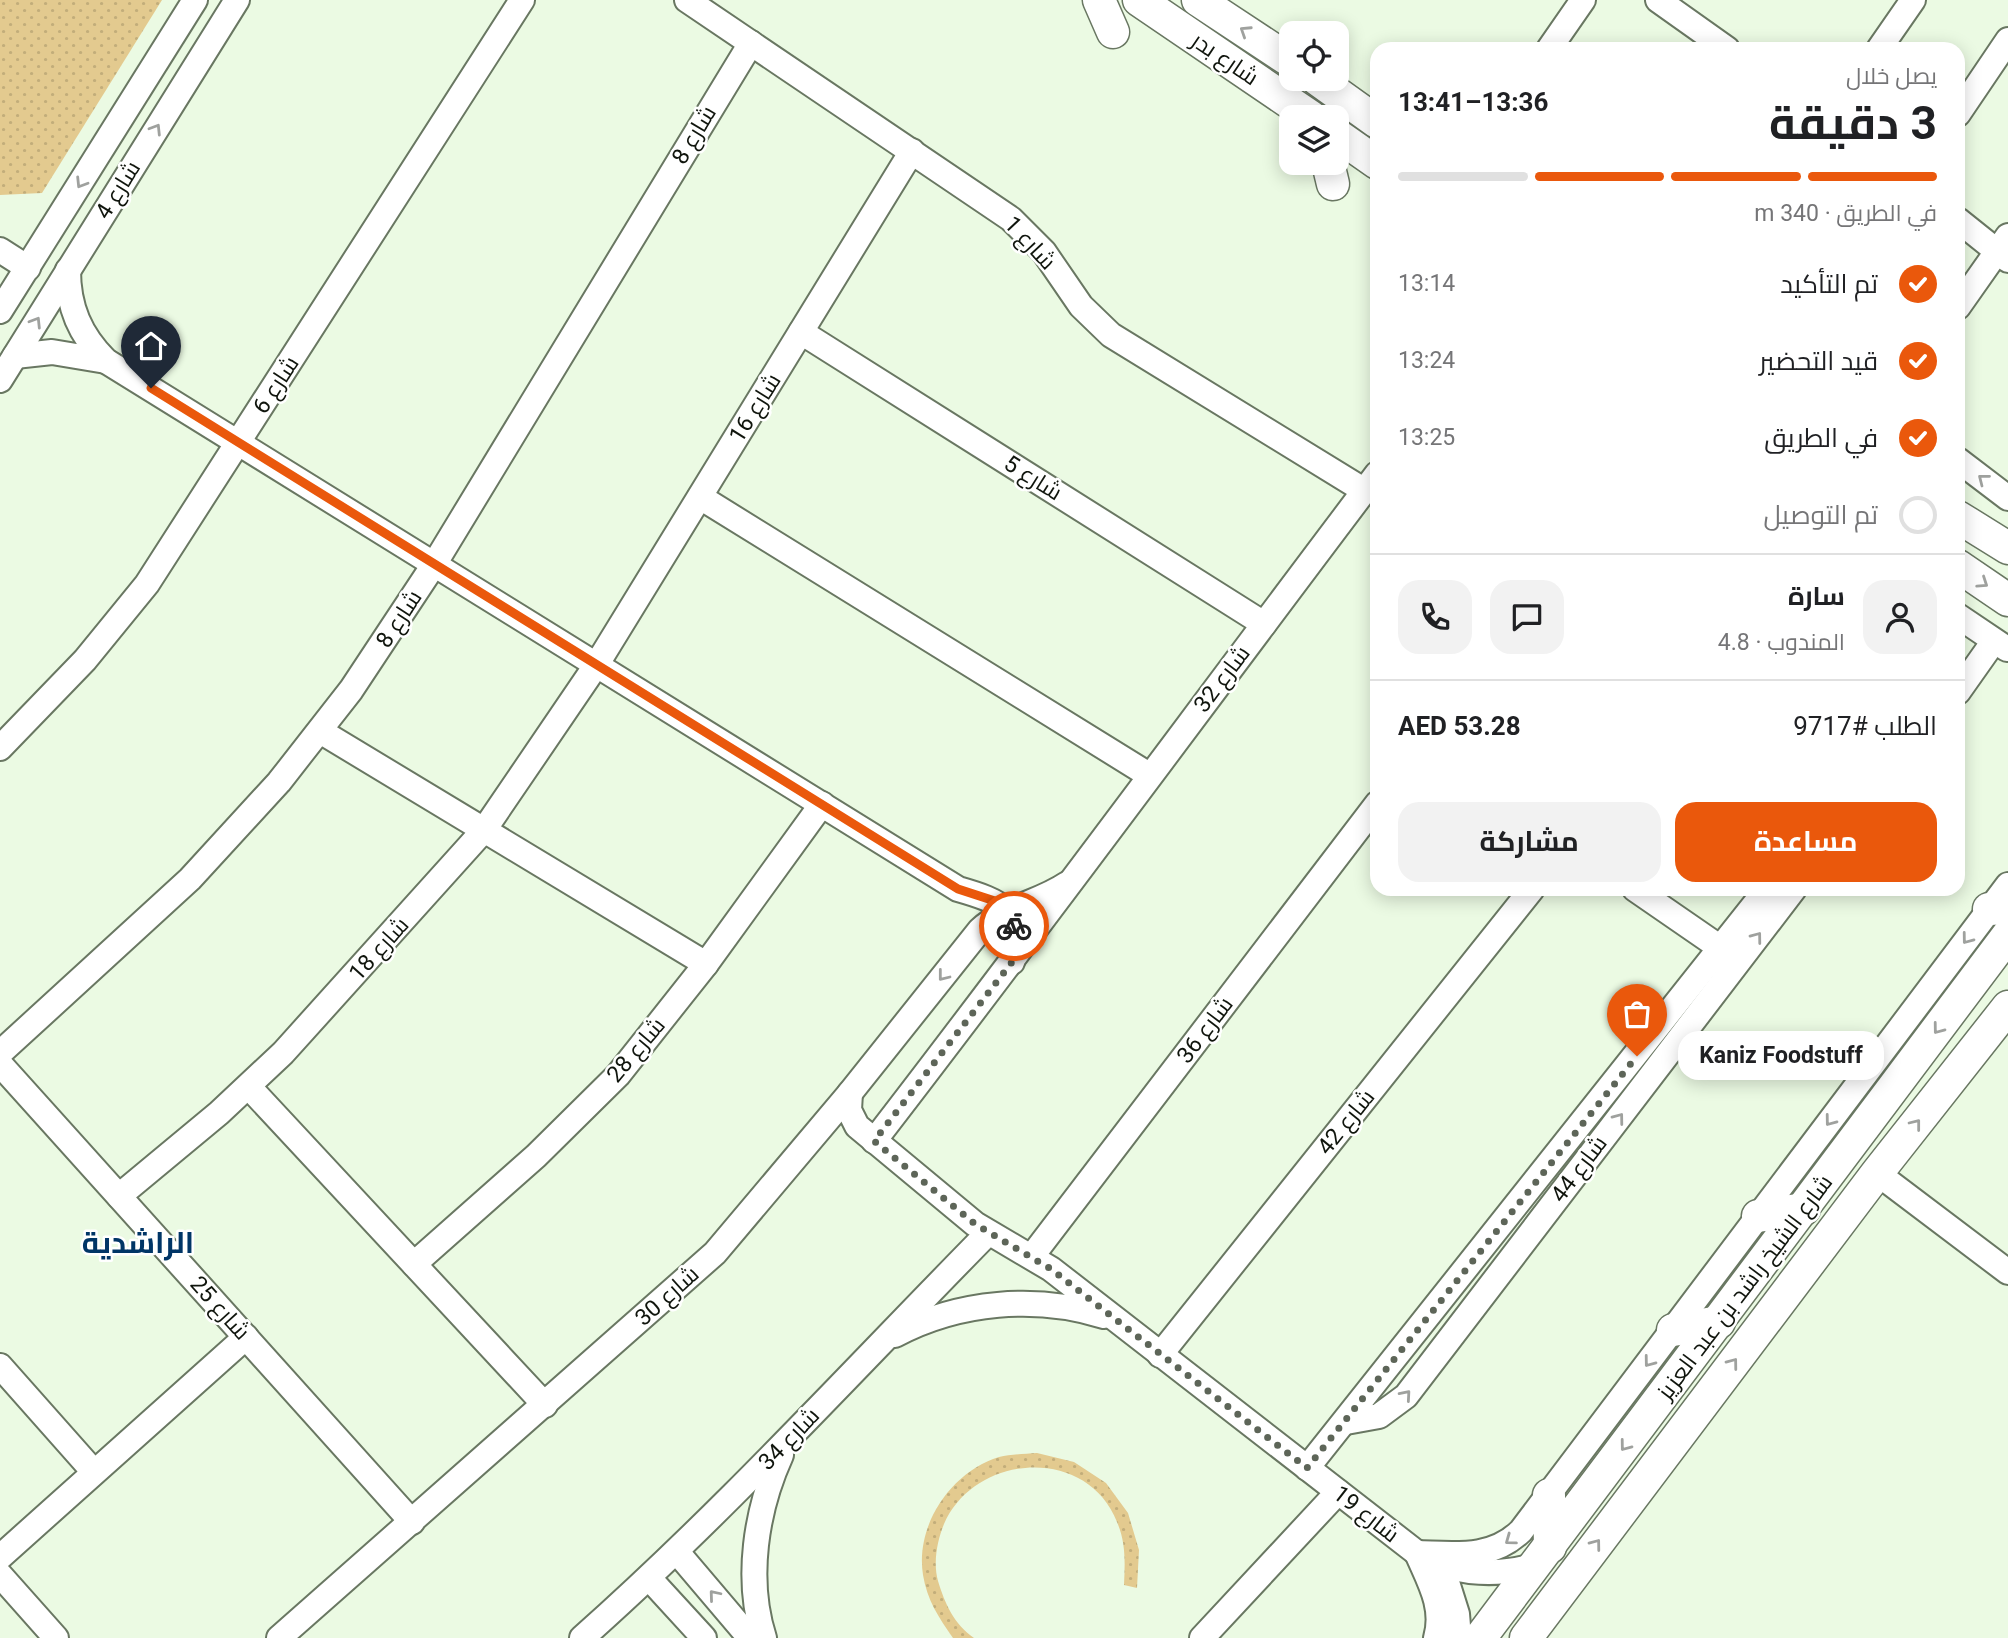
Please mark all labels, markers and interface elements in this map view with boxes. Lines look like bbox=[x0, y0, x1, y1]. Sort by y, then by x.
map controls bbox=[1279, 21, 1349, 175]
button: locate bbox=[1279, 21, 1349, 91]
street label: شارع بدر bbox=[1184, 26, 1264, 93]
one-way arrow bbox=[1240, 27, 1253, 39]
text: يصل خلال bbox=[1846, 63, 1937, 90]
text: 13:36–13:41 bbox=[1398, 87, 1548, 117]
text: 3 دقيقة bbox=[1769, 96, 1937, 150]
street label: شارع 8 bbox=[666, 101, 724, 170]
button: layers bbox=[1279, 105, 1349, 175]
one-way arrow bbox=[148, 124, 161, 137]
street label: شارع 4 bbox=[90, 156, 148, 225]
one-way arrow bbox=[76, 175, 89, 188]
text: في الطريق · 340 m bbox=[1754, 200, 1937, 227]
street label: شارع 1 bbox=[997, 211, 1061, 277]
icon: check bbox=[1899, 265, 1937, 303]
text: تم التأكيد bbox=[1780, 269, 1878, 299]
text: 13:14 bbox=[1398, 270, 1455, 297]
pin bbox=[121, 316, 181, 388]
one-way arrow bbox=[28, 317, 41, 330]
icon: home bbox=[132, 327, 170, 365]
icon: check bbox=[1899, 342, 1937, 380]
text: قيد التحضير bbox=[1759, 346, 1878, 376]
text: 13:24 bbox=[1398, 347, 1455, 374]
street label: شارع 6 bbox=[247, 351, 306, 420]
street label: شارع 16 bbox=[723, 369, 788, 448]
icon: check bbox=[1899, 419, 1937, 457]
text: في الطريق bbox=[1764, 423, 1878, 453]
text: 13:25 bbox=[1398, 424, 1455, 451]
street label: شارع 5 bbox=[998, 450, 1067, 508]
one-way arrow bbox=[1978, 475, 1991, 488]
text: تم التوصيل bbox=[1764, 500, 1878, 530]
one-way arrow bbox=[1975, 574, 1988, 587]
button: phone bbox=[1398, 580, 1472, 654]
button: chat bbox=[1490, 580, 1564, 654]
button: person bbox=[1863, 580, 1937, 654]
text: سارة bbox=[1788, 581, 1845, 611]
street label: شارع 8 bbox=[370, 585, 429, 654]
text: المندوب · 4.8 bbox=[1718, 629, 1845, 656]
street label: شارع 32 bbox=[1188, 640, 1257, 719]
text: AED 53.28 bbox=[1398, 711, 1521, 741]
text: الطلب #9717 bbox=[1793, 711, 1937, 741]
button: مشاركة bbox=[1398, 802, 1661, 882]
button: مساعدة bbox=[1675, 802, 1937, 882]
courier bbox=[979, 891, 1049, 961]
icon: bike bbox=[995, 907, 1033, 945]
street label: شارع 18 bbox=[343, 912, 416, 988]
one-way arrow bbox=[1962, 931, 1975, 944]
one-way arrow bbox=[1749, 932, 1762, 945]
one-way arrow bbox=[939, 968, 952, 980]
pin bbox=[1607, 984, 1667, 1056]
street label: شارع 36 bbox=[1171, 991, 1240, 1070]
icon: bag bbox=[1618, 995, 1656, 1033]
street label: شارع 28 bbox=[601, 1012, 672, 1089]
one-way arrow bbox=[1933, 1021, 1946, 1034]
callout: Kaniz Foodstuff bbox=[1679, 1032, 1886, 1080]
text: Kaniz Foodstuff bbox=[1699, 1042, 1863, 1069]
street label: شارع 42 bbox=[1312, 1084, 1382, 1161]
one-way arrow bbox=[1611, 1113, 1623, 1125]
one-way arrow bbox=[1826, 1113, 1838, 1126]
one-way arrow bbox=[1908, 1119, 1921, 1131]
street label: شارع 44 bbox=[1545, 1130, 1614, 1209]
street label: شارع الشيخ راشد بن عبد العزيز bbox=[1651, 1169, 1840, 1407]
district label: الراشدية bbox=[82, 1225, 194, 1261]
street label: شارع 30 bbox=[630, 1260, 706, 1333]
street label: شارع 25 bbox=[183, 1271, 256, 1347]
one-way arrow bbox=[1645, 1354, 1658, 1366]
one-way arrow bbox=[1725, 1358, 1738, 1370]
one-way arrow bbox=[1398, 1390, 1410, 1403]
street label: شارع 34 bbox=[753, 1402, 827, 1477]
one-way arrow bbox=[1621, 1439, 1634, 1451]
street label: شارع 19 bbox=[1326, 1480, 1404, 1550]
one-way arrow bbox=[1505, 1532, 1517, 1544]
one-way arrow bbox=[1588, 1539, 1600, 1552]
one-way arrow bbox=[710, 1590, 722, 1603]

